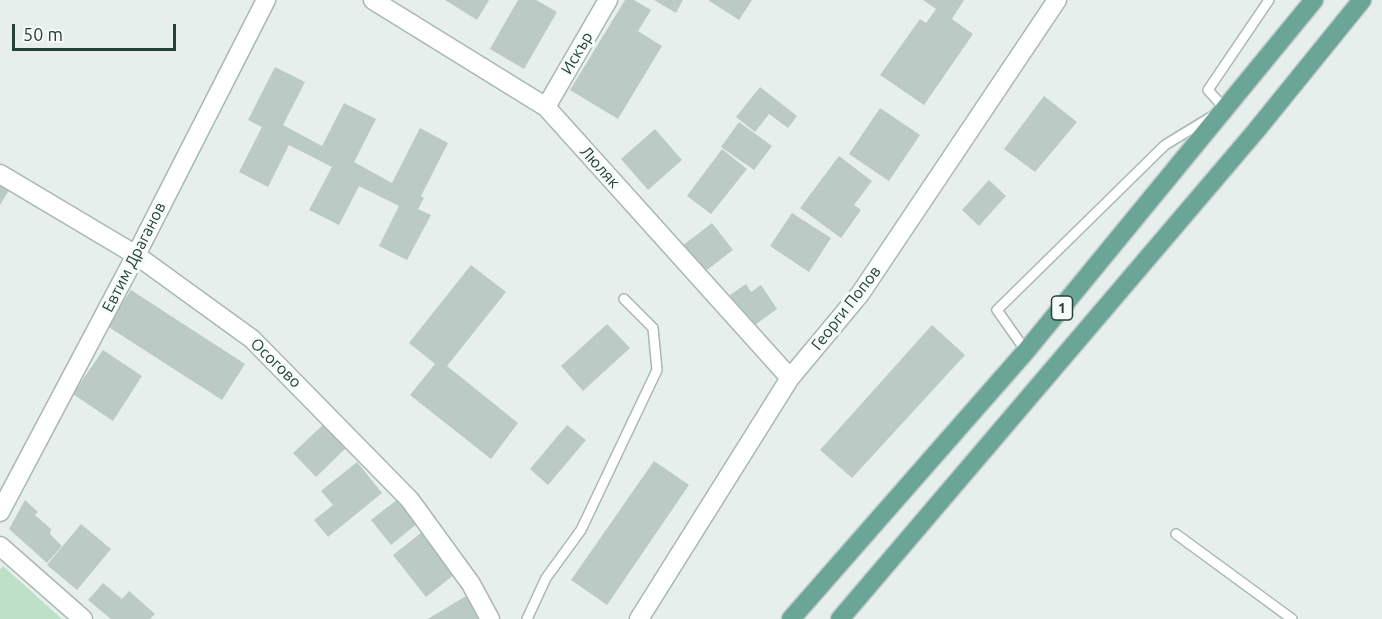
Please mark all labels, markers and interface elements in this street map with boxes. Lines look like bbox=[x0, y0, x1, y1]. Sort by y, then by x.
scale bar bbox=[15, 12, 178, 50]
text: 50 m bbox=[23, 24, 63, 44]
street label: Искър bbox=[557, 28, 597, 78]
street label: Люляк bbox=[576, 142, 624, 192]
street label: Евтим Драганов bbox=[98, 199, 170, 315]
street label: Георги Попов bbox=[807, 262, 885, 354]
road number: 1 bbox=[1052, 296, 1072, 320]
street label: Осогово bbox=[247, 334, 305, 392]

